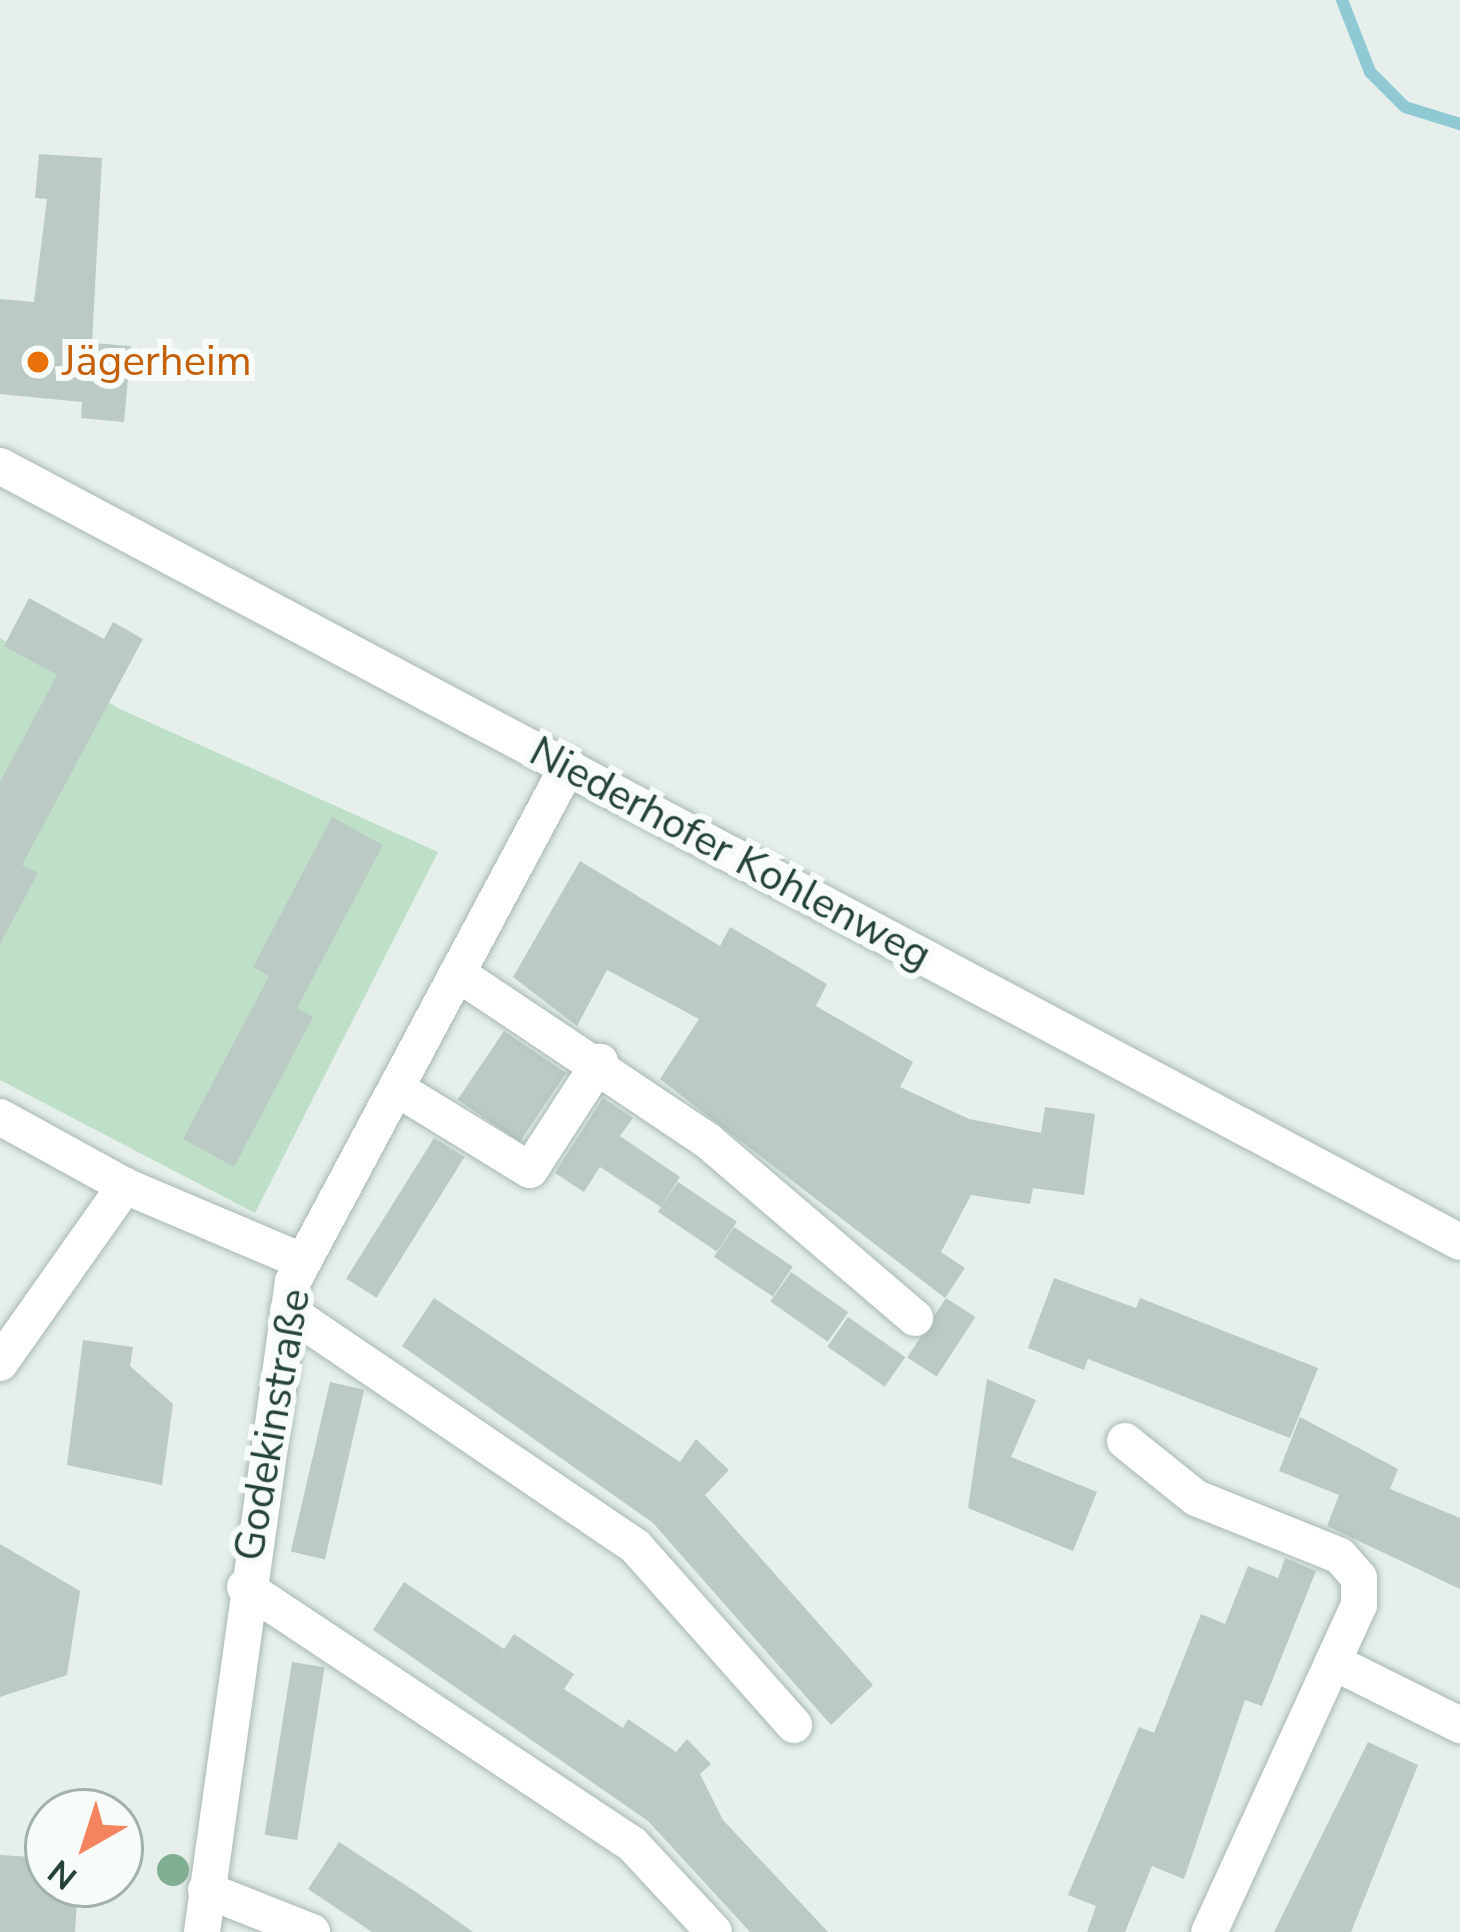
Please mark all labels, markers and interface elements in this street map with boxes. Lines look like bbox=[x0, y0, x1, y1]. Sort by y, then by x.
place label: Jägerheim bbox=[62, 337, 252, 387]
marker: Jägerheim bbox=[25, 349, 51, 375]
street label: Niederhofer Kohlenweg bbox=[521, 727, 939, 981]
street label: Godekinstraße bbox=[224, 1285, 322, 1565]
north arrow bbox=[24, 1788, 144, 1908]
text: N bbox=[39, 1849, 87, 1899]

